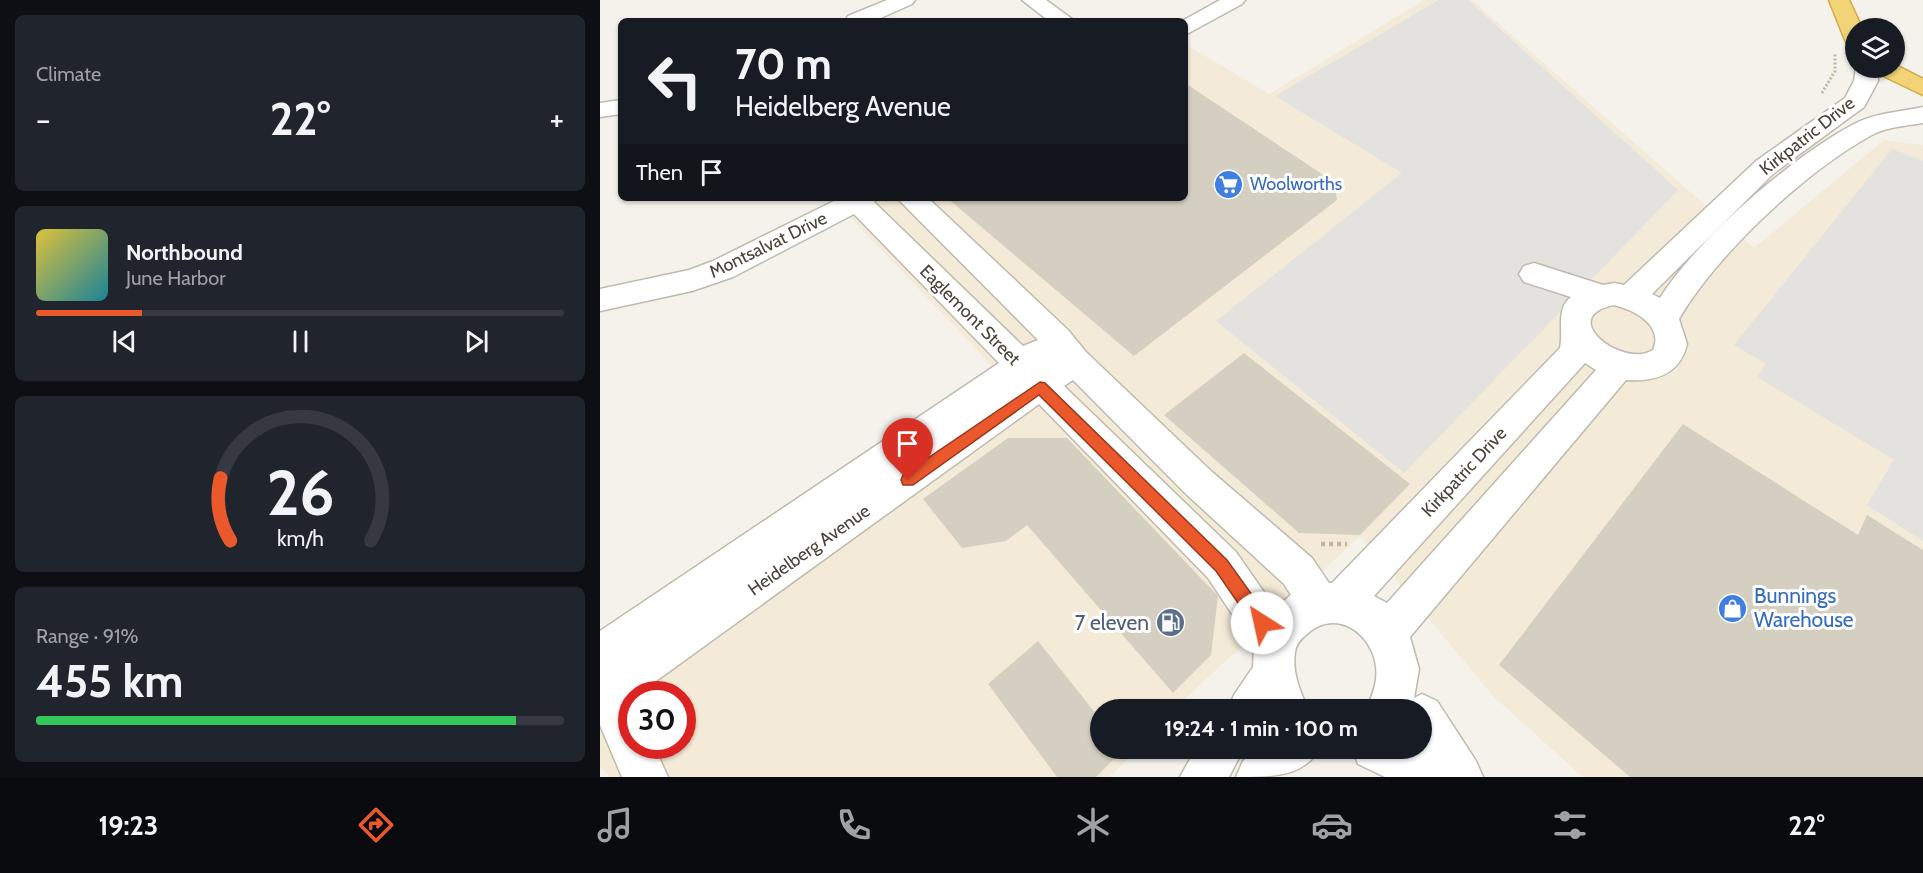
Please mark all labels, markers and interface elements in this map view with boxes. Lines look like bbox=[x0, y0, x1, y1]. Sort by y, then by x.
map controls bbox=[1845, 18, 1905, 78]
button: layers bbox=[1845, 18, 1905, 78]
text: 70 m bbox=[735, 38, 832, 90]
icon: left bbox=[636, 42, 714, 120]
text: Climate bbox=[36, 62, 101, 86]
text: Heidelberg Avenue bbox=[735, 90, 951, 123]
text: 22° bbox=[270, 92, 330, 146]
street label: Kirkpatric Drive bbox=[1755, 92, 1859, 180]
text: − bbox=[36, 99, 51, 139]
text: + bbox=[549, 99, 564, 139]
icon: arrive bbox=[695, 156, 728, 189]
text: Then bbox=[636, 159, 683, 186]
supermarket icon: Woolworths bbox=[1213, 168, 1245, 200]
place label: Woolworths bbox=[1250, 173, 1342, 195]
street label: Montsalvat Drive bbox=[706, 207, 830, 283]
text: Northbound bbox=[126, 239, 243, 266]
street label: Eaglemont Street bbox=[915, 260, 1025, 370]
text: June Harbor bbox=[126, 266, 226, 290]
icon: previous bbox=[108, 325, 141, 358]
icon: pause bbox=[284, 325, 317, 358]
icon: next bbox=[460, 325, 493, 358]
pin bbox=[882, 418, 933, 480]
street label: Kirkpatric Drive bbox=[1417, 423, 1511, 521]
icon: arrive bbox=[891, 427, 924, 460]
text: 26 bbox=[266, 455, 334, 531]
street label: Heidelberg Avenue bbox=[744, 500, 874, 600]
text: km/h bbox=[277, 525, 323, 551]
place label: Bunnings Warehouse bbox=[1754, 583, 1854, 632]
position arrow bbox=[1230, 591, 1294, 655]
shop icon: Bunnings Warehouse bbox=[1717, 592, 1749, 624]
fuel station icon: 7 eleven bbox=[1154, 607, 1186, 639]
place label: 7 eleven bbox=[1075, 610, 1149, 635]
text: Range · 91% bbox=[36, 624, 139, 648]
text: 455 km bbox=[36, 654, 183, 708]
speed limit sign: 30 bbox=[618, 681, 696, 759]
text: 19:24 · 1 min · 100 m bbox=[1164, 715, 1358, 742]
icon: directions bbox=[355, 804, 397, 846]
icon: music bbox=[594, 804, 636, 846]
icon: phone bbox=[833, 804, 875, 846]
icon: climate bbox=[1072, 804, 1114, 846]
icon: car bbox=[1311, 804, 1353, 846]
icon: filters bbox=[1549, 804, 1591, 846]
text: 19:23 bbox=[98, 809, 158, 842]
text: 22° bbox=[1788, 809, 1825, 842]

